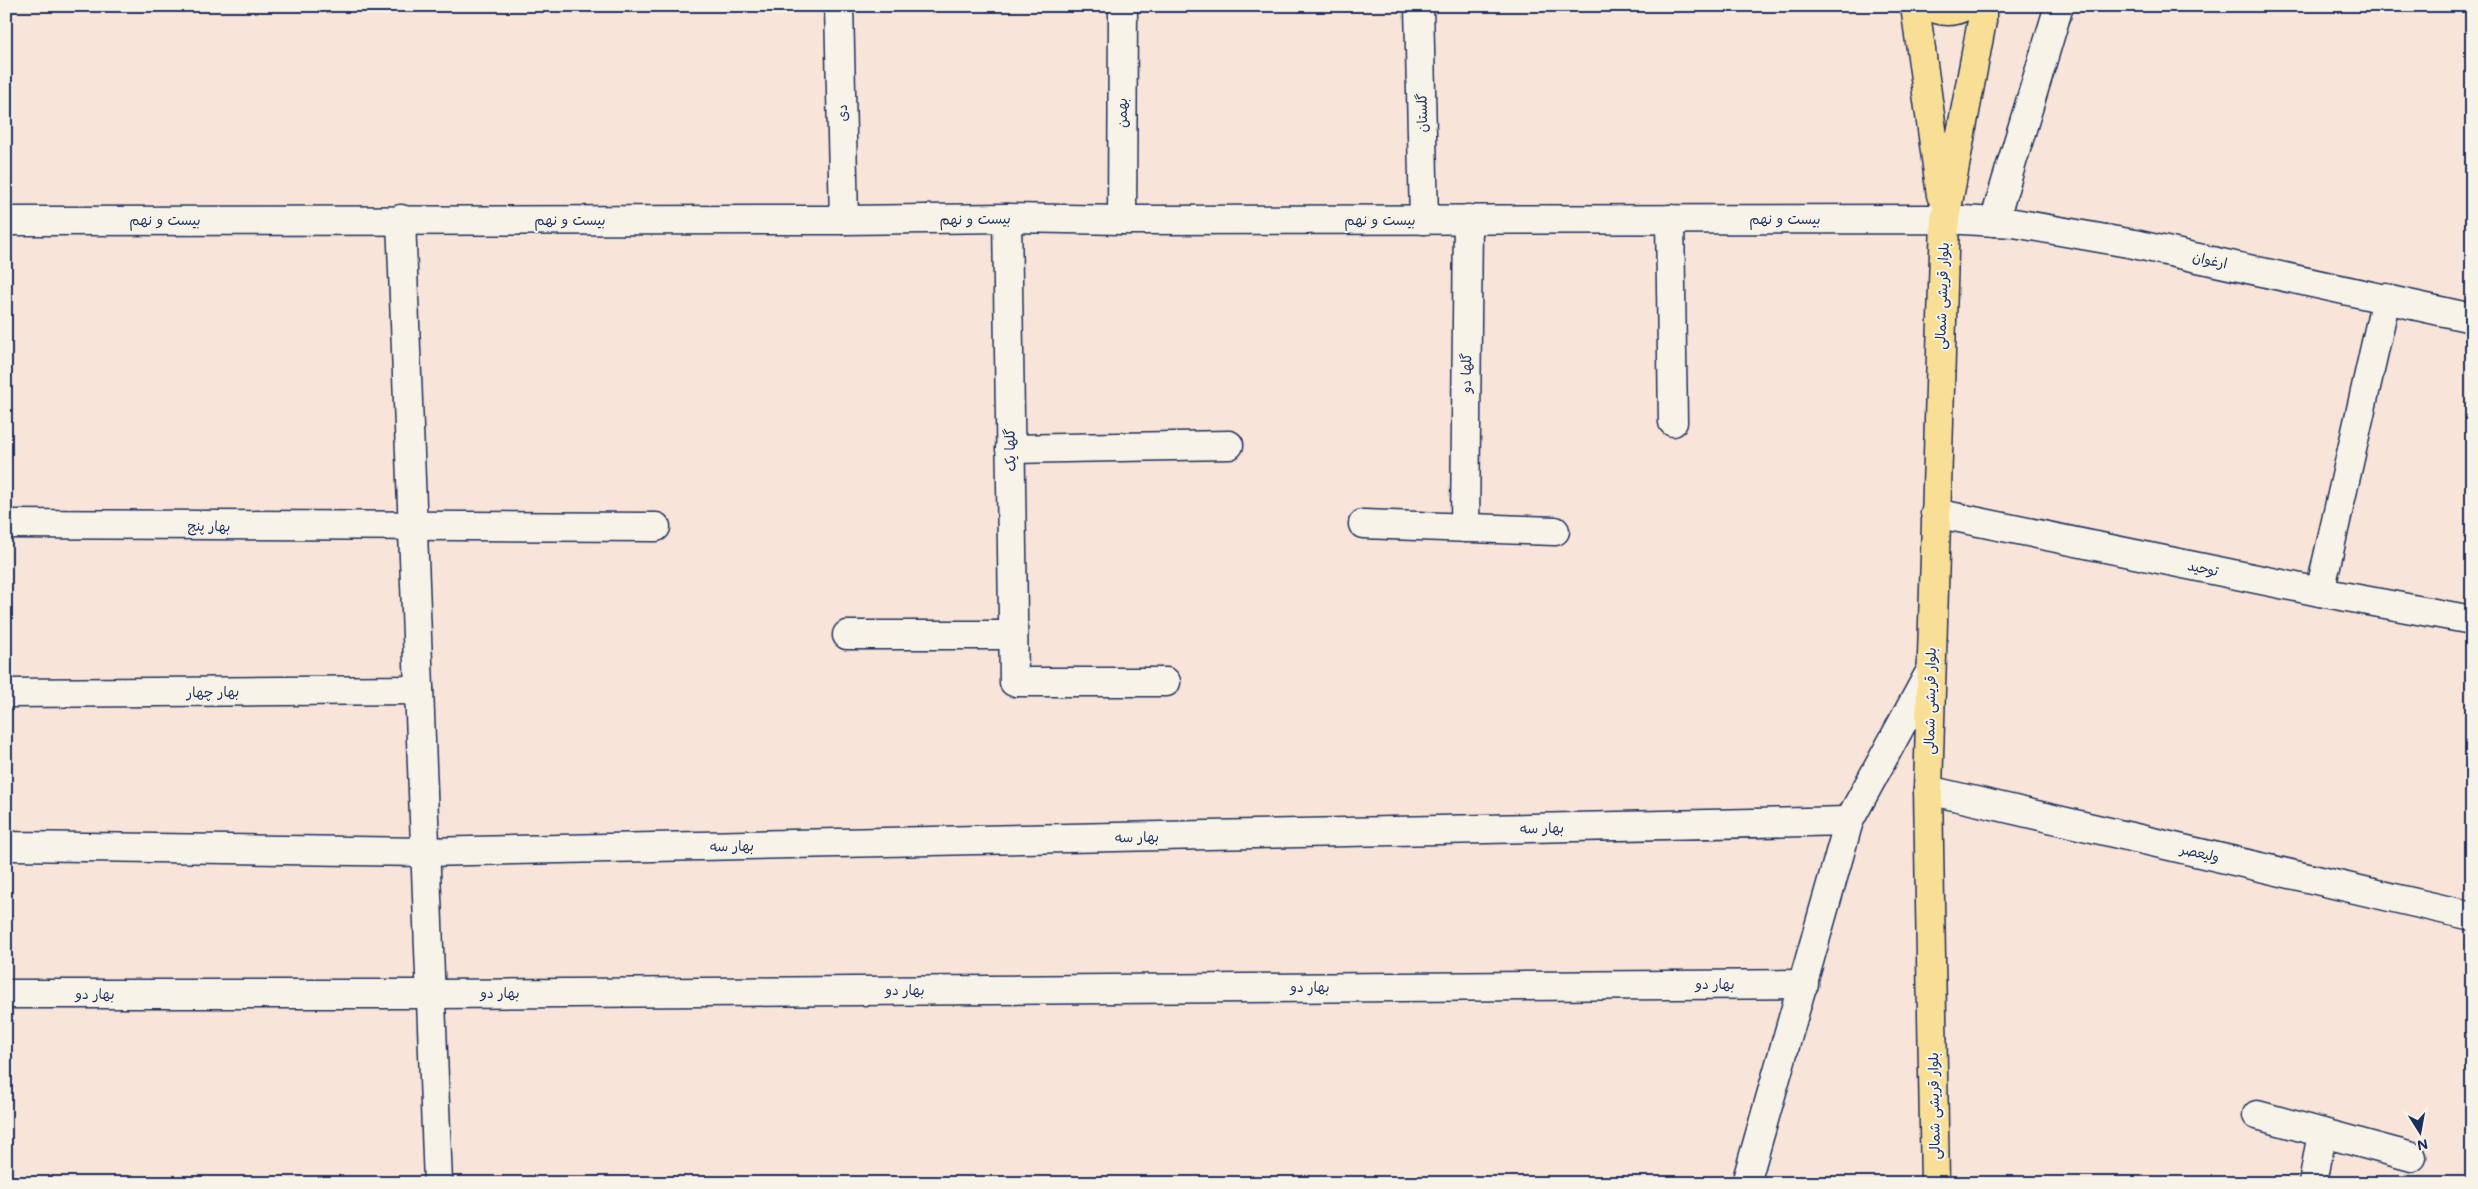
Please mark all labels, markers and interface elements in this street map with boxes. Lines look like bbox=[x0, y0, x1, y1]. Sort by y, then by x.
street label: گلستان bbox=[1412, 93, 1431, 133]
street label: بهمن bbox=[1112, 98, 1131, 128]
street label: دی bbox=[832, 104, 851, 122]
street label: بیست و نهم bbox=[939, 208, 1011, 231]
street label: بیست و نهم bbox=[1749, 209, 1821, 230]
street label: بیست و نهم bbox=[129, 210, 201, 231]
street label: بیست و نهم bbox=[534, 210, 606, 231]
street label: بیست و نهم bbox=[1344, 210, 1416, 231]
street label: بلوار قریشی شمالی bbox=[1930, 242, 1953, 350]
street label: ارغوان bbox=[2191, 247, 2229, 272]
street label: گلها دو bbox=[1456, 353, 1475, 394]
street label: گلها یک bbox=[1000, 428, 1019, 472]
street label: بهار پنج bbox=[187, 516, 231, 536]
street label: توحید bbox=[2186, 555, 2221, 580]
street label: بلوار قریشی شمالی bbox=[1919, 647, 1940, 755]
street label: بهار چهار bbox=[186, 682, 239, 702]
street label: بهار سه bbox=[1520, 818, 1564, 837]
street label: بهار سه bbox=[1115, 827, 1159, 846]
street label: بهار سه bbox=[710, 836, 754, 855]
street label: ولیعصر bbox=[2178, 839, 2221, 866]
street label: بهار دو bbox=[1695, 974, 1734, 993]
street label: بهار دو bbox=[1290, 977, 1329, 996]
street label: بهار دو bbox=[885, 980, 924, 999]
street label: بهار دو bbox=[480, 983, 519, 1002]
street label: بهار دو bbox=[75, 984, 114, 1003]
street label: بلوار قریشی شمالی bbox=[1923, 1052, 1944, 1160]
north arrow bbox=[2396, 1106, 2446, 1156]
text: N bbox=[2416, 1135, 2430, 1156]

